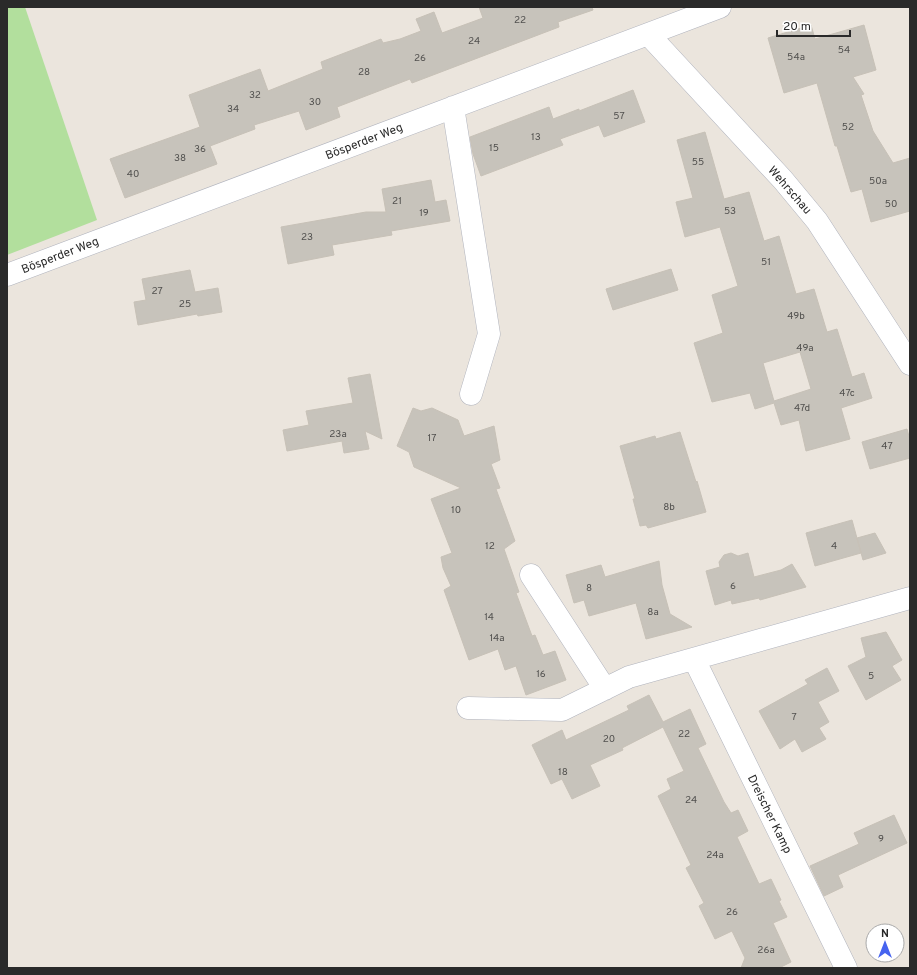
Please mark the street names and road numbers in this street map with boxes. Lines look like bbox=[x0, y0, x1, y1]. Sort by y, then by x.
street label: Bösperder Weg bbox=[323, 120, 405, 164]
street label: Wehrschau bbox=[764, 163, 815, 218]
street label: Bösperder Weg bbox=[19, 234, 101, 278]
street label: Dreischer Kamp bbox=[743, 772, 795, 857]

